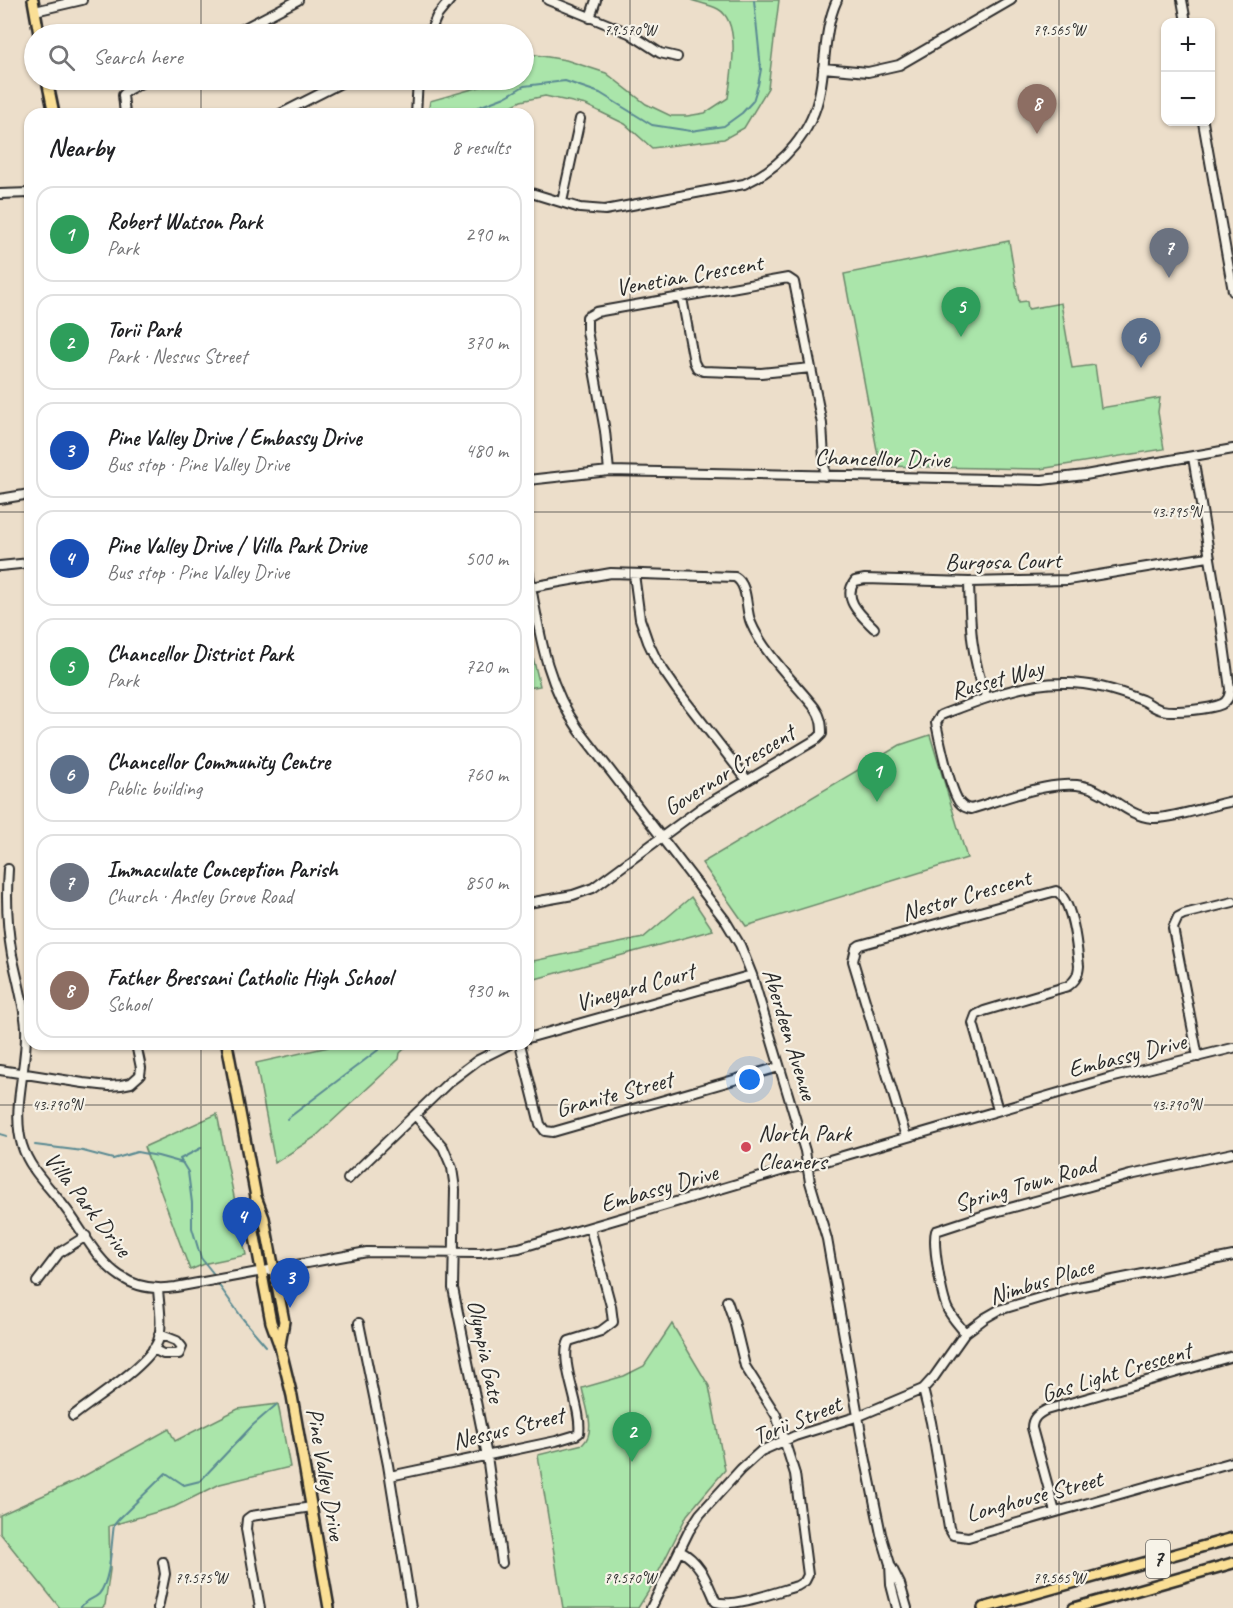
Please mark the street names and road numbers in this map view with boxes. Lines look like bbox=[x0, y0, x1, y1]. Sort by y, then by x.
street label: Venetian Crescent bbox=[613, 247, 767, 303]
street label: Chancellor Drive bbox=[814, 442, 952, 474]
street label: Burgosa Court bbox=[945, 545, 1063, 577]
street label: Russet Way bbox=[948, 652, 1048, 706]
street label: Governor Crescent bbox=[658, 716, 803, 822]
street label: Nestor Crescent bbox=[898, 862, 1036, 928]
street label: Vineyard Court bbox=[572, 955, 701, 1018]
street label: Aberdeen Avenue bbox=[756, 965, 825, 1105]
street label: Embassy Drive bbox=[1065, 1025, 1191, 1084]
street label: Granite Street bbox=[552, 1063, 679, 1124]
street label: Villa Park Drive bbox=[37, 1145, 140, 1264]
street label: Spring Town Road bbox=[951, 1148, 1103, 1219]
street label: Embassy Drive bbox=[597, 1156, 723, 1219]
street label: Nimbus Place bbox=[985, 1250, 1099, 1311]
street label: Olympia Gate bbox=[460, 1297, 512, 1407]
street label: Gas Light Crescent bbox=[1037, 1334, 1198, 1409]
street label: Torii Street bbox=[748, 1388, 847, 1451]
street label: Nessus Street bbox=[449, 1399, 570, 1456]
street label: Pine Valley Drive bbox=[300, 1406, 353, 1545]
street label: Longhouse Street bbox=[963, 1463, 1107, 1529]
road number: 7 bbox=[1146, 1540, 1170, 1578]

